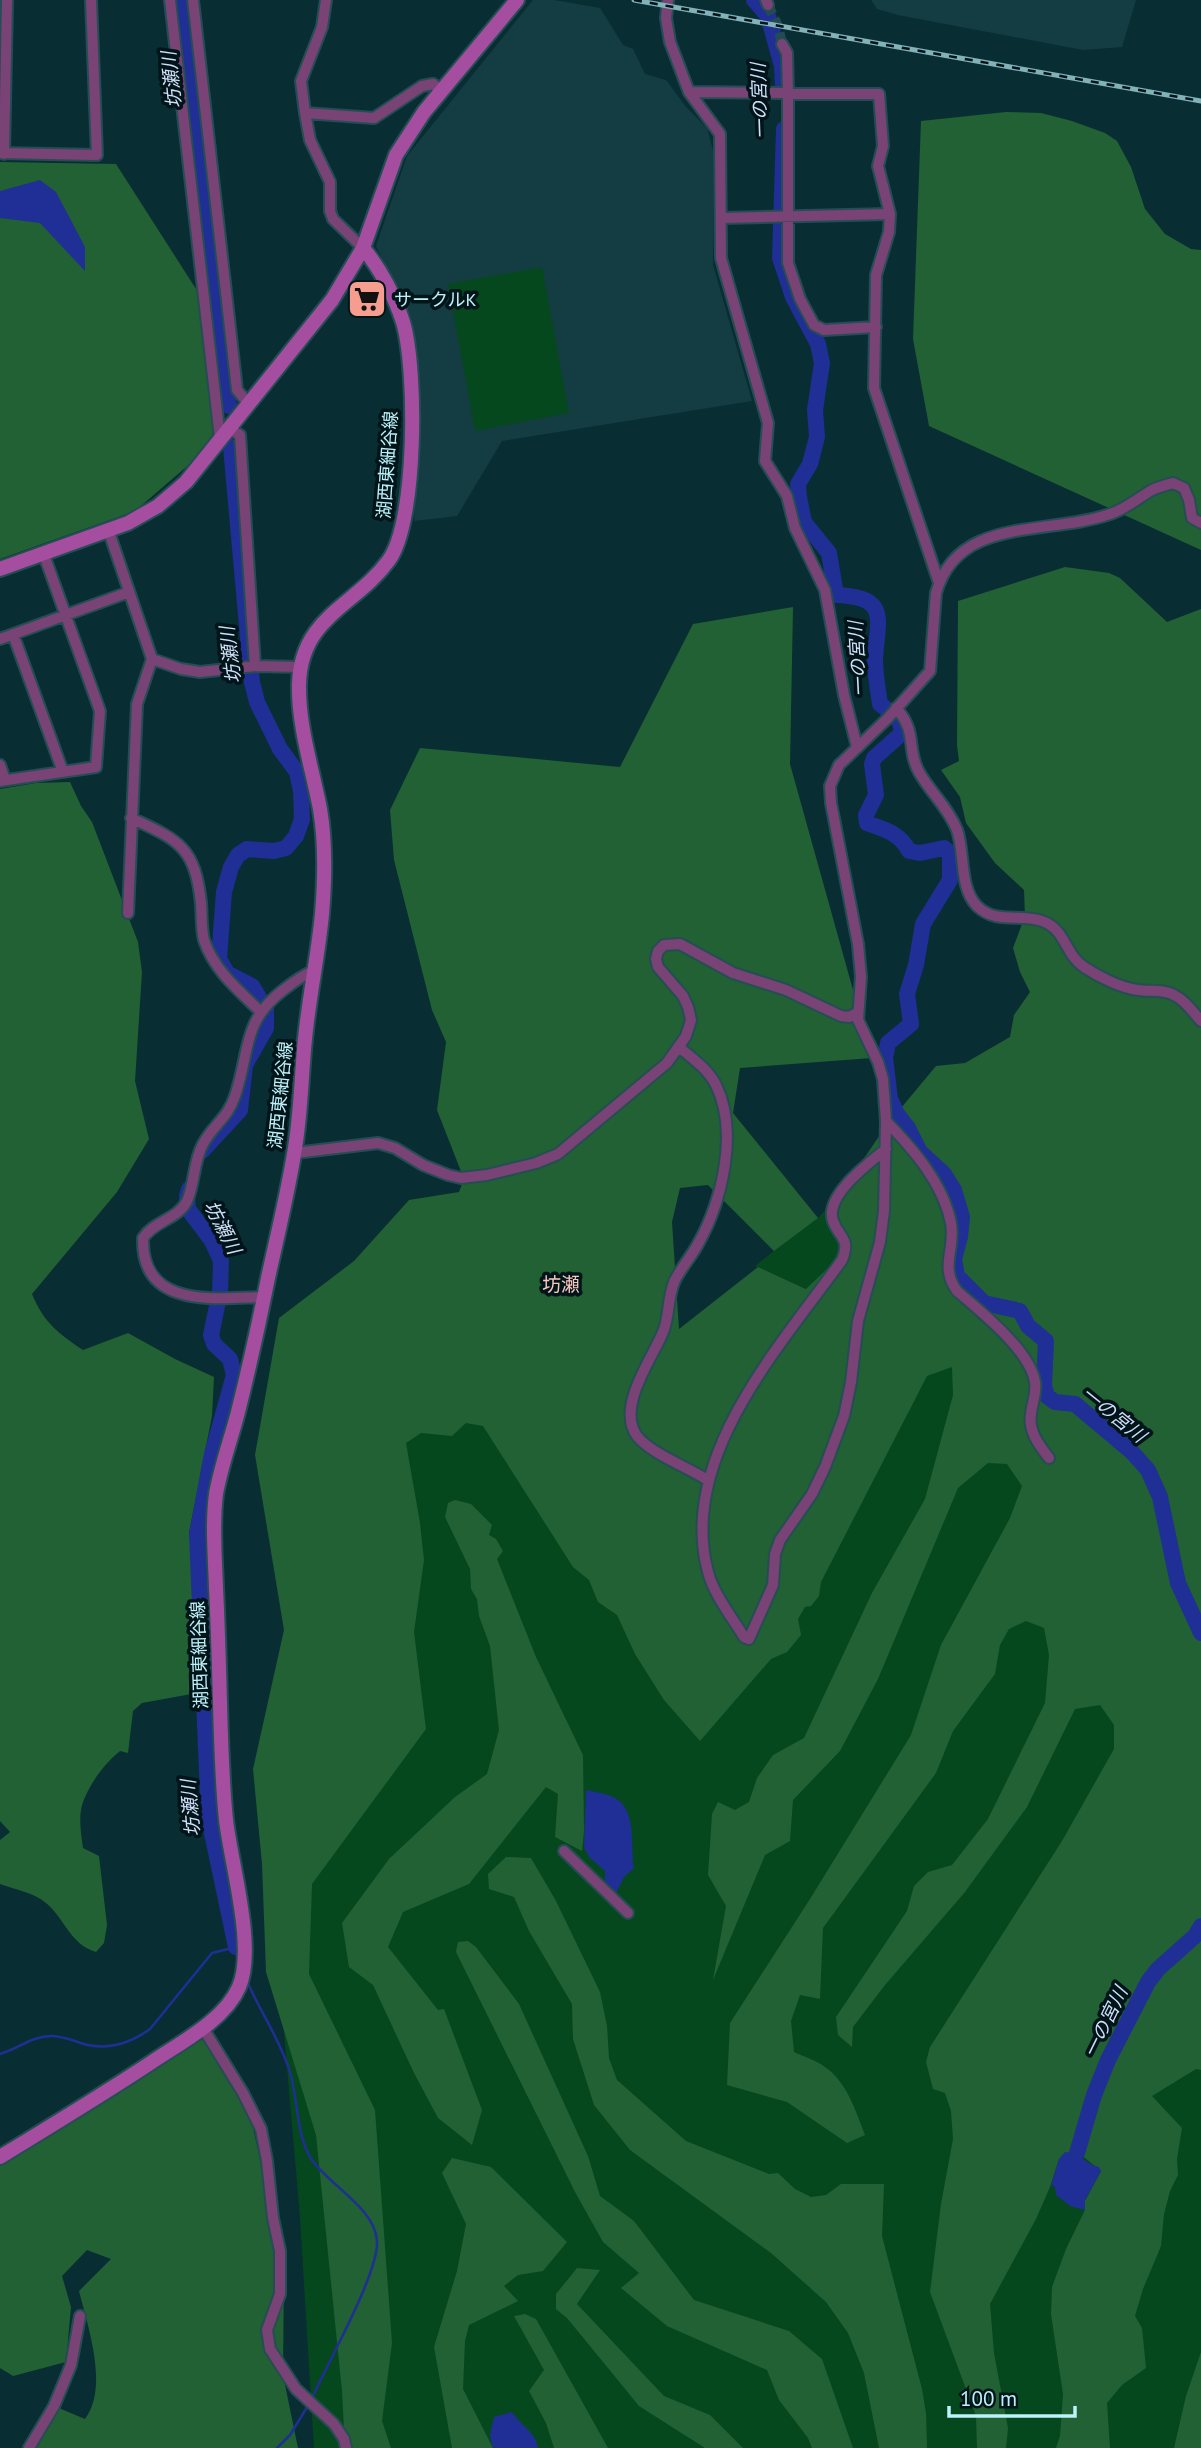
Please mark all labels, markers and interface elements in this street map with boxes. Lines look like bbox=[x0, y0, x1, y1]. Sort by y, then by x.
water label: 坊瀬川 bbox=[156, 48, 186, 110]
water label: 一の宮川 bbox=[746, 61, 772, 139]
supermarket icon: サークルK bbox=[346, 278, 388, 320]
place label: サークルK bbox=[394, 288, 476, 311]
street label: 湖西東細谷線 bbox=[372, 410, 402, 520]
water label: 一の宮川 bbox=[843, 618, 871, 698]
water label: 坊瀬川 bbox=[214, 623, 245, 685]
street label: 湖西東細谷線 bbox=[263, 1040, 297, 1150]
water label: 坊瀬川 bbox=[199, 1196, 248, 1260]
district label: 坊瀬 bbox=[542, 1272, 580, 1296]
water label: 一の宮川 bbox=[1077, 1381, 1153, 1448]
street label: 湖西東細谷線 bbox=[186, 1601, 212, 1709]
water label: 坊瀬川 bbox=[175, 1777, 204, 1837]
water label: 一の宮川 bbox=[1078, 1981, 1133, 2061]
scale bar bbox=[949, 2374, 1075, 2418]
text: 100 m bbox=[960, 2385, 1017, 2412]

